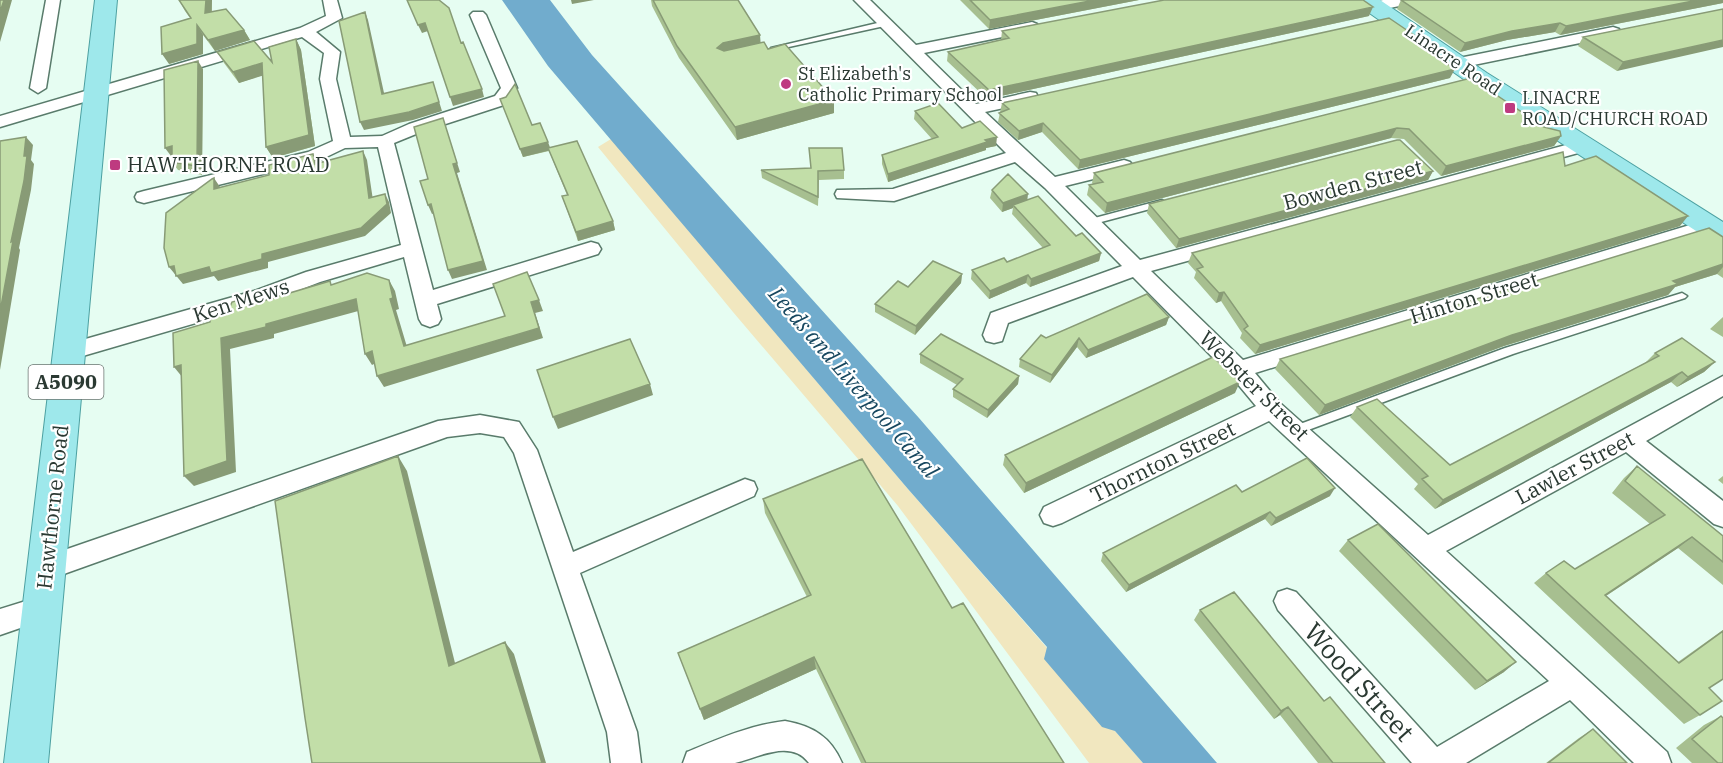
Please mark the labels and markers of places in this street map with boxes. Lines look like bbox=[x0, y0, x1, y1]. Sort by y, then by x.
place label: St Elizabeth's Catholic Primary School bbox=[798, 62, 1002, 106]
marker: St Elizabeth's Catholic Primary School bbox=[779, 77, 793, 91]
place label: LINACRE ROAD/CHURCH ROAD bbox=[1522, 86, 1708, 130]
marker: LINACRE ROAD/CHURCH ROAD bbox=[1503, 101, 1517, 115]
place label: HAWTHORNE ROAD bbox=[127, 150, 330, 178]
marker: HAWTHORNE ROAD bbox=[108, 158, 122, 172]

